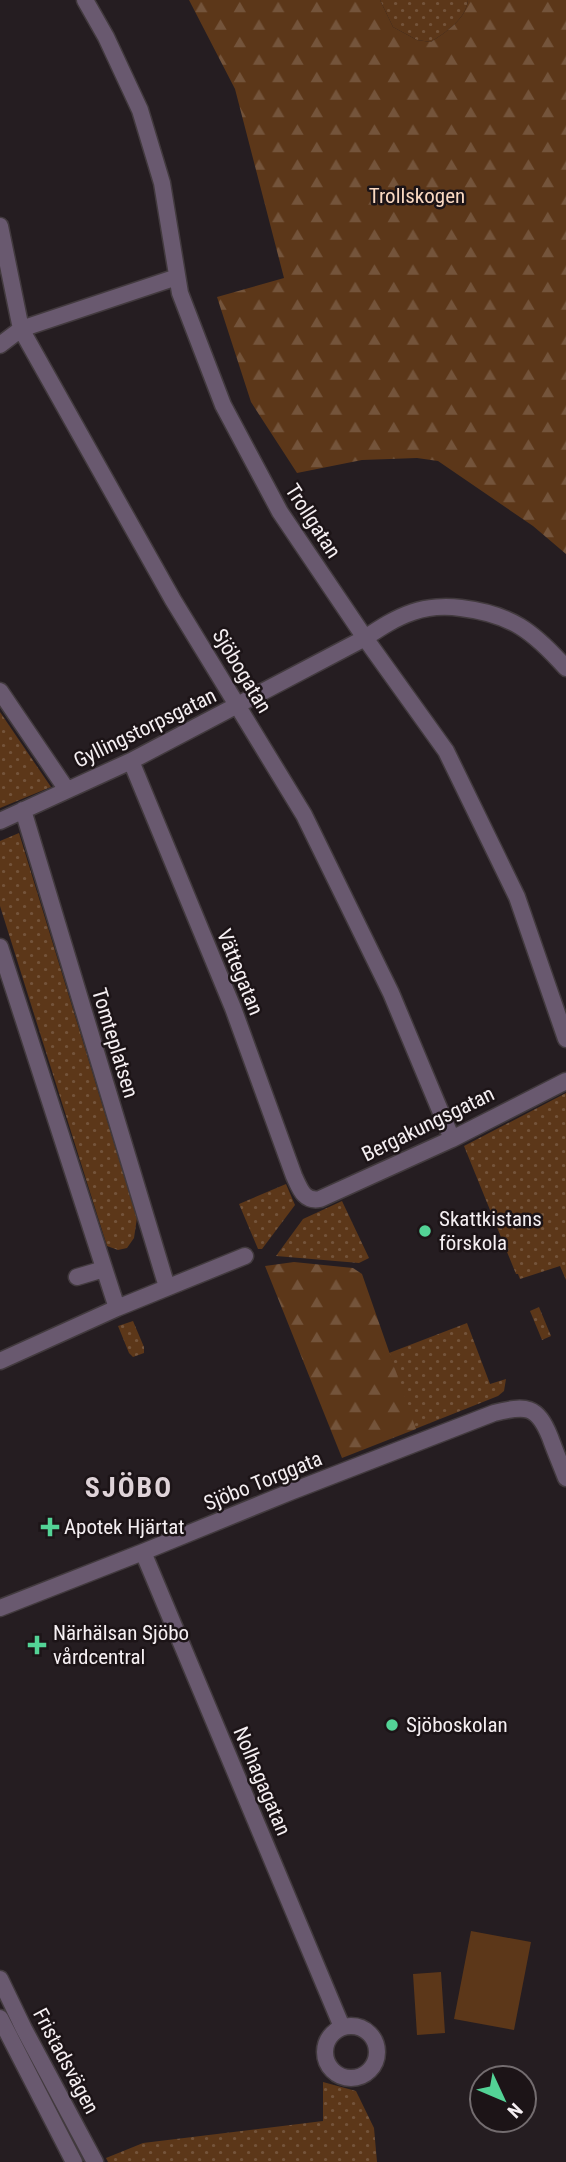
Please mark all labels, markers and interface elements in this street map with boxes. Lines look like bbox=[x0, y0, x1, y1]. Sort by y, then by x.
park label: Trollskogen bbox=[369, 184, 465, 208]
street label: Trollgatan bbox=[280, 479, 346, 563]
street label: Sjöbogatan bbox=[208, 625, 276, 717]
street label: Gyllingstorpsgatan bbox=[70, 683, 220, 773]
street label: Vättegatan bbox=[212, 926, 268, 1018]
street label: Tomteplatsen bbox=[87, 985, 143, 1101]
street label: Bergakungsgatan bbox=[358, 1082, 498, 1166]
place label: Skattkistans förskola bbox=[439, 1207, 542, 1255]
marker: Skattkistans förskola bbox=[417, 1223, 433, 1239]
street label: Sjöbo Torggata bbox=[200, 1446, 326, 1516]
district label: SJÖBO bbox=[85, 1471, 173, 1504]
place label: Apotek Hjärtat bbox=[64, 1515, 185, 1539]
marker: Apotek Hjärtat bbox=[42, 1519, 58, 1535]
place label: Närhälsan Sjöbo vårdcentral bbox=[53, 1621, 189, 1669]
marker: Närhälsan Sjöbo vårdcentral bbox=[27, 1635, 47, 1655]
place label: Sjöboskolan bbox=[406, 1713, 508, 1737]
marker: Sjöboskolan bbox=[384, 1717, 400, 1733]
street label: Nolhagagatan bbox=[228, 1723, 296, 1839]
street label: Fristadsvägen bbox=[28, 2004, 104, 2118]
north arrow bbox=[468, 2064, 538, 2134]
text: N bbox=[503, 2098, 527, 2123]

